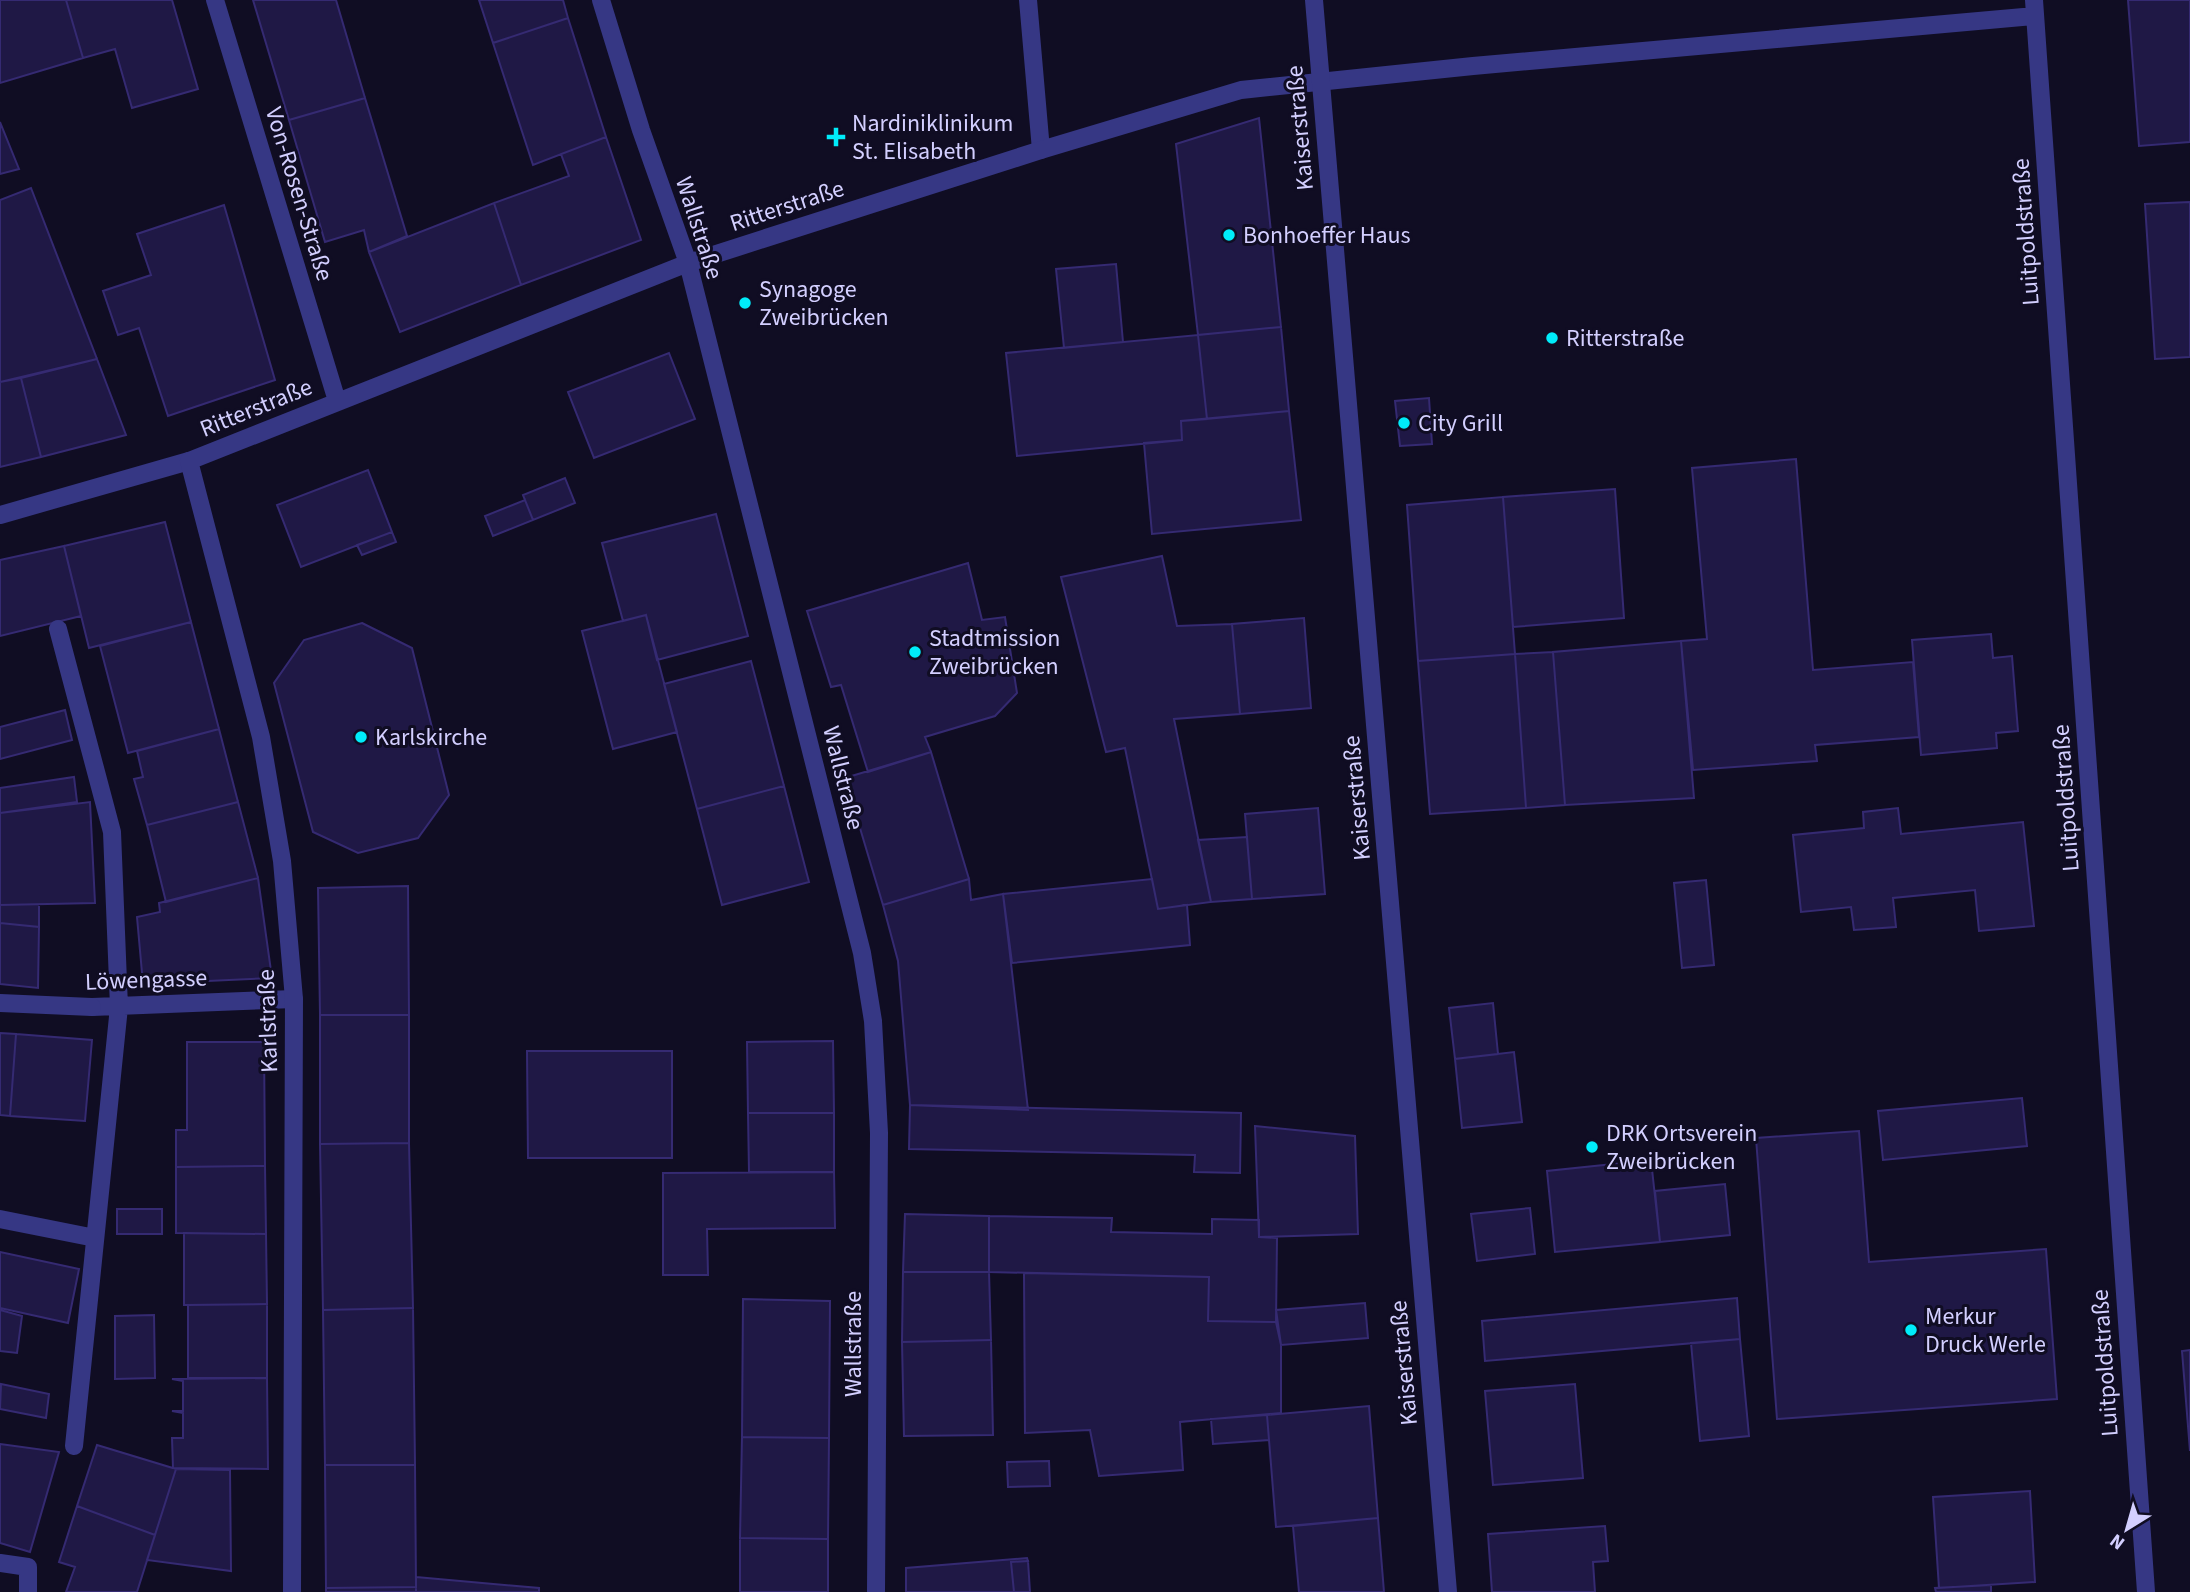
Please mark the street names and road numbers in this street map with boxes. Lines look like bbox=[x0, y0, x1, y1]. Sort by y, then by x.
street label: Kaiserstraße bbox=[1277, 64, 1323, 192]
street label: Von-Rosen-Straße bbox=[256, 103, 342, 285]
street label: Luitpoldstraße bbox=[2003, 157, 2049, 307]
street label: Ritterstraße bbox=[725, 171, 849, 241]
street label: Wallstraße bbox=[666, 172, 732, 284]
street label: Ritterstraße bbox=[195, 370, 317, 446]
street label: Wallstraße bbox=[813, 722, 873, 834]
street label: Luitpoldstraße bbox=[2043, 723, 2089, 873]
street label: Kaiserstraße bbox=[1334, 734, 1380, 862]
street label: Löwengasse bbox=[84, 960, 208, 1000]
street label: Karlstraße bbox=[249, 969, 287, 1073]
street label: Luitpoldstraße bbox=[2082, 1288, 2128, 1438]
street label: Wallstraße bbox=[836, 1291, 871, 1397]
street label: Kaiserstraße bbox=[1381, 1299, 1427, 1427]

